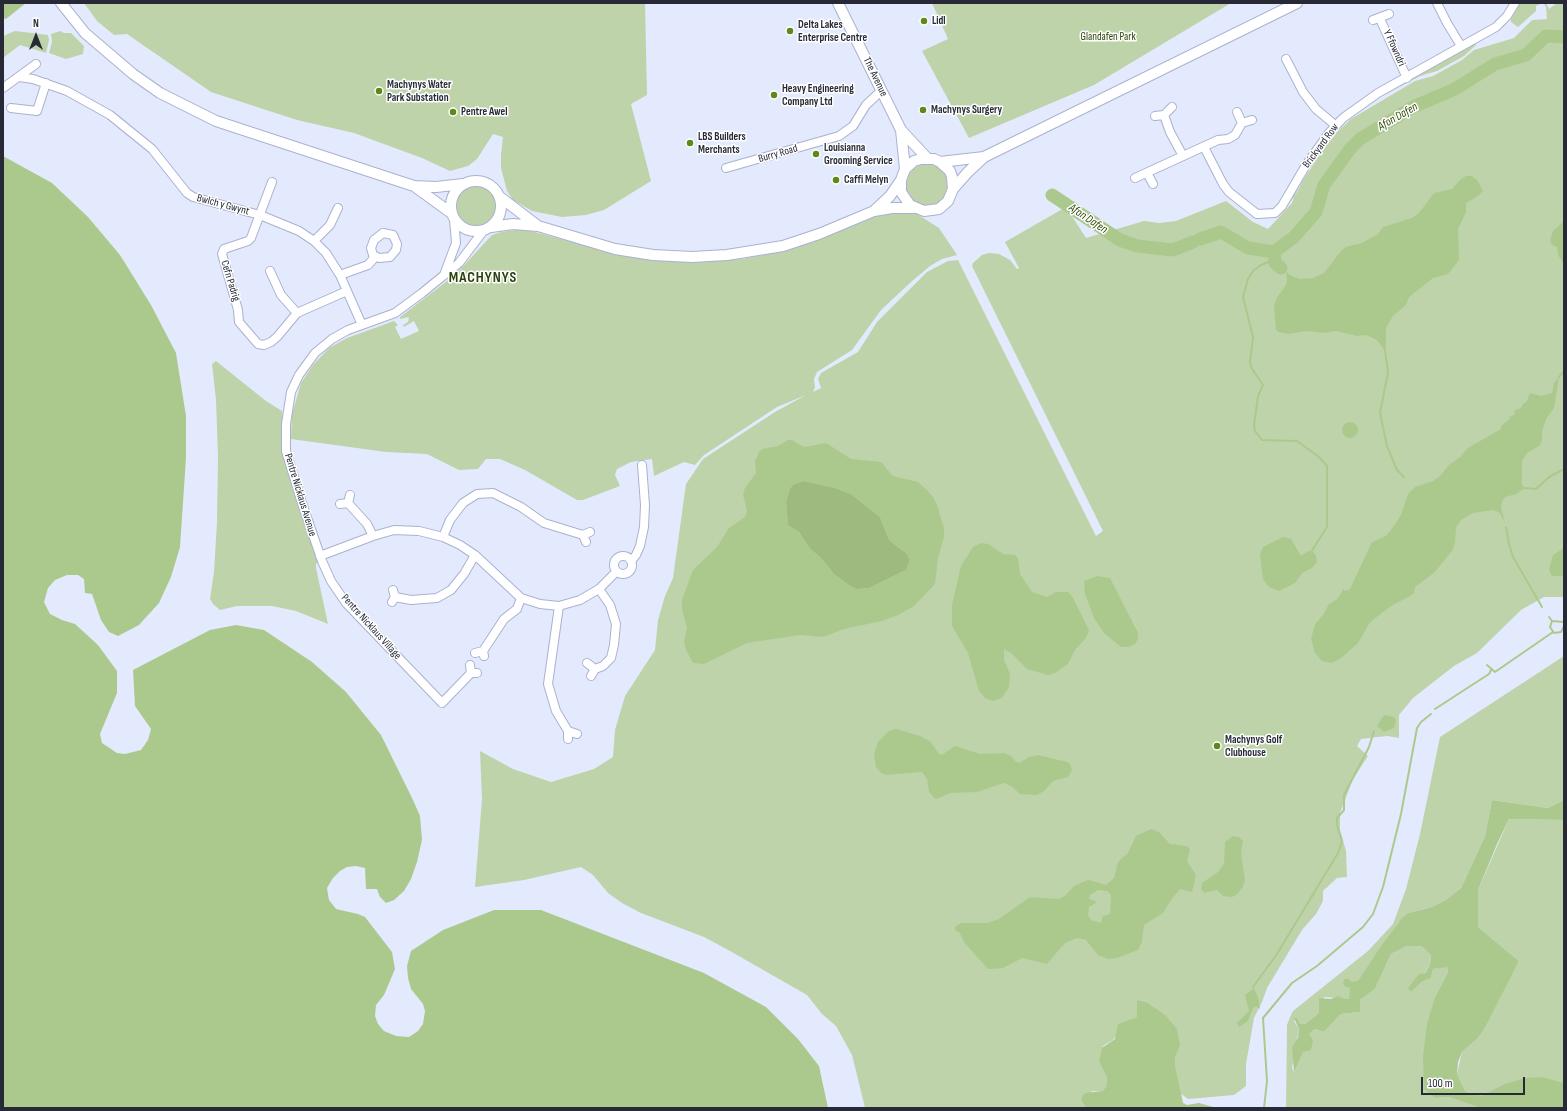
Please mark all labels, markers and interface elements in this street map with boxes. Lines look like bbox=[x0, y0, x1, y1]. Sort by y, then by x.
place label: Lidl bbox=[932, 14, 946, 28]
north arrow bbox=[16, 16, 56, 56]
marker: Lidl bbox=[919, 16, 929, 26]
text: N bbox=[33, 17, 39, 30]
place label: Delta Lakes Enterprise Centre bbox=[798, 18, 867, 44]
marker: Delta Lakes Enterprise Centre bbox=[785, 26, 795, 36]
street label: Y Ffowndri bbox=[1380, 28, 1408, 68]
park label: Glandafen Park bbox=[1080, 30, 1136, 44]
street label: The Avenue bbox=[860, 55, 890, 99]
place label: Machynys Water Park Substation bbox=[387, 78, 451, 104]
place label: Heavy Engineering Company Ltd bbox=[782, 82, 854, 108]
marker: Machynys Water Park Substation bbox=[374, 86, 384, 96]
marker: Heavy Engineering Company Ltd bbox=[769, 90, 779, 100]
water label: Afon Dafen bbox=[1376, 100, 1420, 134]
place label: Machynys Surgery bbox=[931, 103, 1002, 117]
place label: Pentre Awel bbox=[461, 105, 507, 119]
marker: Machynys Surgery bbox=[918, 105, 928, 115]
marker: Pentre Awel bbox=[448, 107, 458, 117]
street label: Brickyard Row bbox=[1300, 121, 1342, 171]
place label: LBS Builders Merchants bbox=[698, 130, 746, 156]
marker: LBS Builders Merchants bbox=[685, 138, 695, 148]
place label: Louisianna Grooming Service bbox=[824, 141, 893, 167]
street label: Burry Road bbox=[757, 142, 799, 166]
marker: Louisianna Grooming Service bbox=[811, 149, 821, 159]
place label: Caffi Melyn bbox=[844, 173, 888, 187]
marker: Caffi Melyn bbox=[831, 175, 841, 185]
street label: Bwlch y Gwynt bbox=[195, 192, 251, 218]
water label: Afon Dafen bbox=[1066, 201, 1110, 237]
street label: Cefn Padrig bbox=[218, 259, 242, 303]
district label: MACHYNYS bbox=[449, 269, 517, 287]
street label: Pentre Nicklaus Avenue bbox=[281, 452, 319, 538]
street label: Pentre Nicklaus Village bbox=[338, 592, 404, 662]
place label: Machynys Golf Clubhouse bbox=[1225, 733, 1282, 759]
marker: Machynys Golf Clubhouse bbox=[1212, 741, 1222, 751]
scale bar bbox=[1423, 1069, 1527, 1095]
text: 100 m bbox=[1428, 1076, 1453, 1091]

